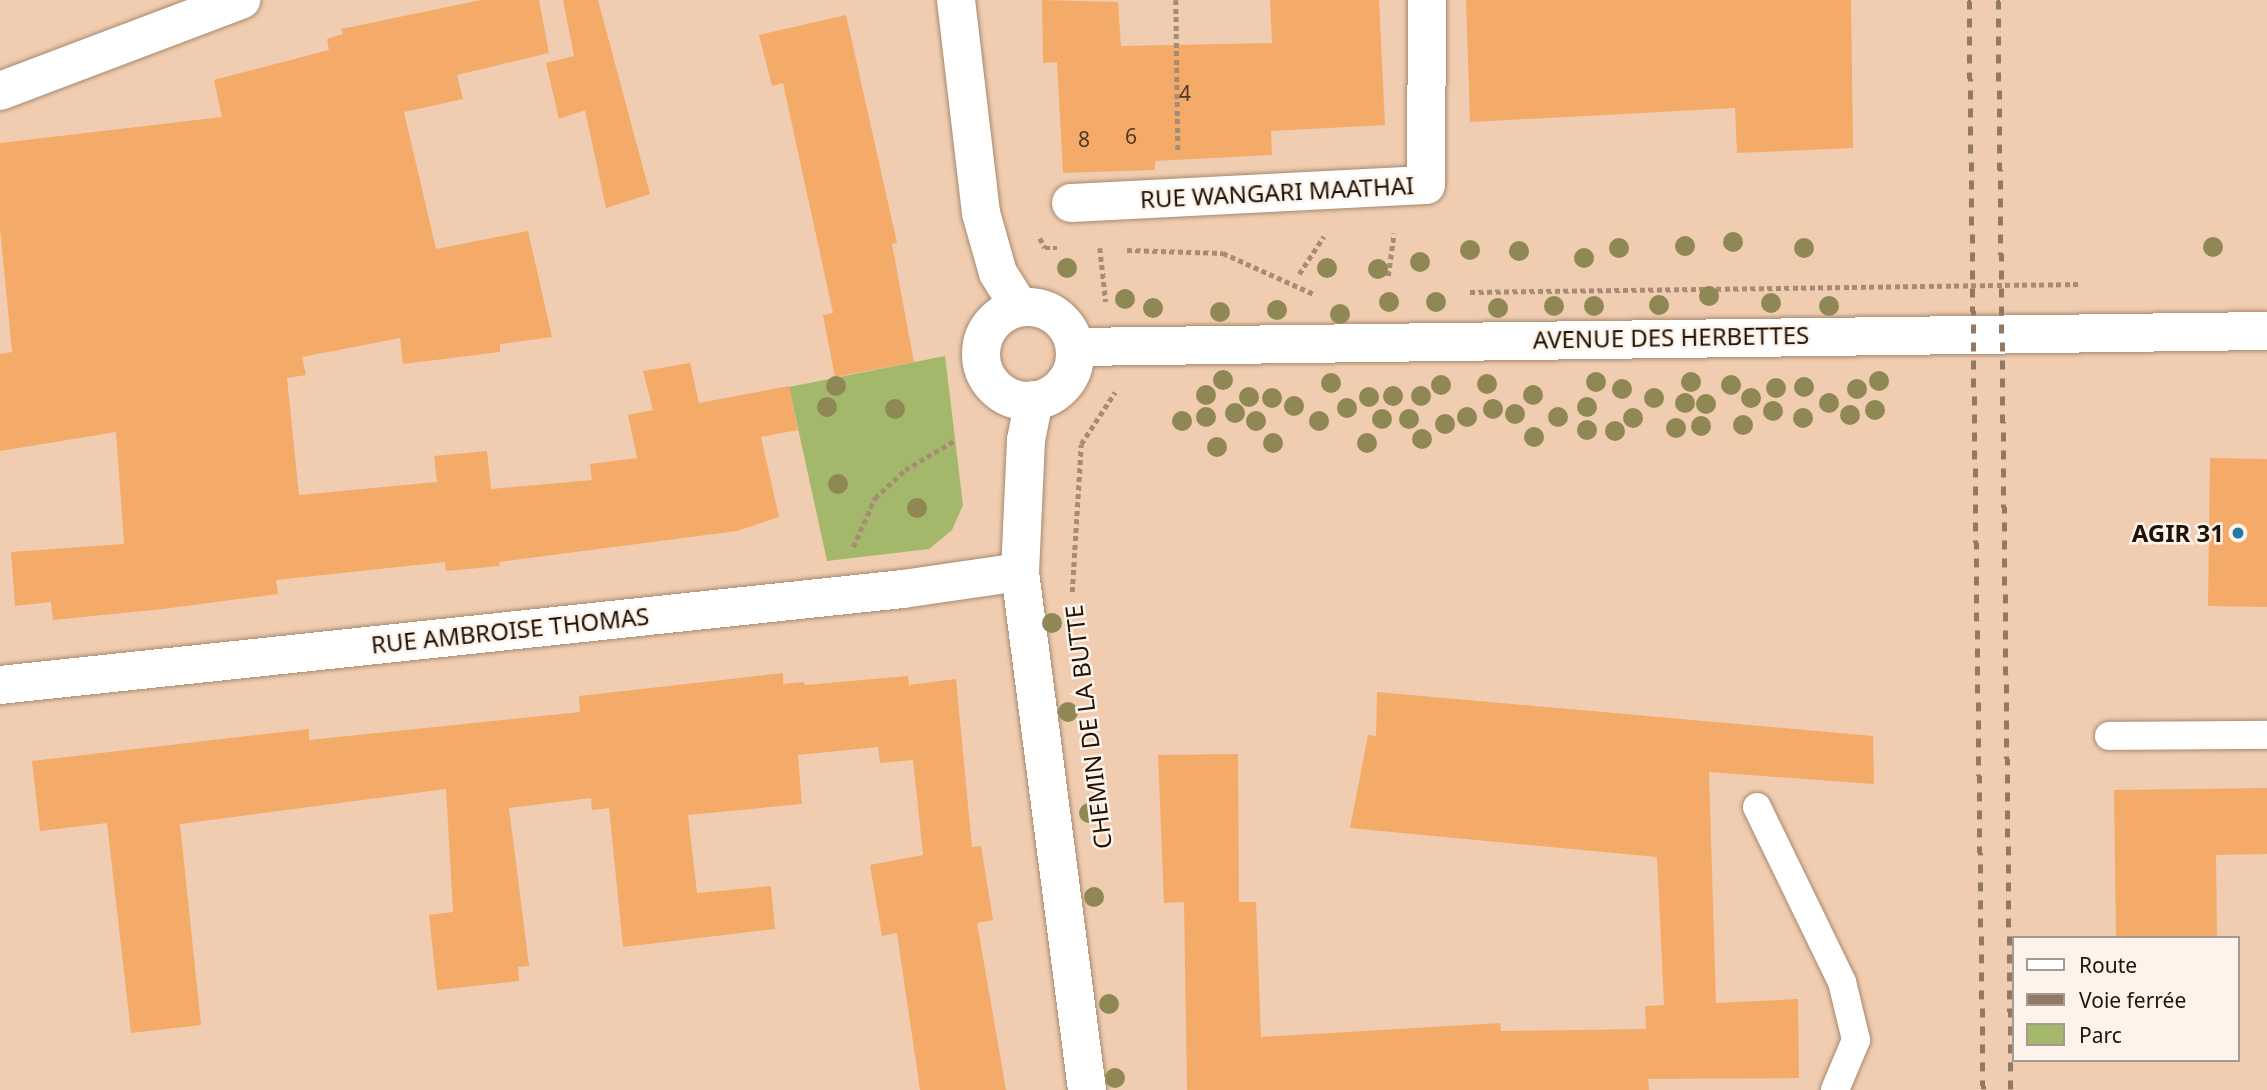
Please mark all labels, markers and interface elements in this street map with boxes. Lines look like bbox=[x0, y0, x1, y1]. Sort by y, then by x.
house number: 4 bbox=[1179, 80, 1191, 106]
house number: 6 bbox=[1125, 123, 1137, 149]
house number: 8 bbox=[1078, 126, 1090, 152]
street label: RUE WANGARI MAATHAI bbox=[1139, 170, 1415, 214]
street label: AVENUE DES HERBETTES bbox=[1533, 320, 1809, 354]
place label: AGIR 31 bbox=[2132, 519, 2224, 547]
marker: AGIR 31 bbox=[2230, 525, 2246, 541]
street label: RUE AMBROISE THOMAS bbox=[370, 601, 650, 659]
street label: CHEMIN DE LA BUTTE bbox=[1059, 603, 1117, 851]
legend bbox=[2011, 936, 2239, 1062]
text: Route bbox=[2079, 951, 2137, 979]
text: Voie ferrée bbox=[2079, 986, 2186, 1014]
text: Parc bbox=[2079, 1021, 2122, 1049]

